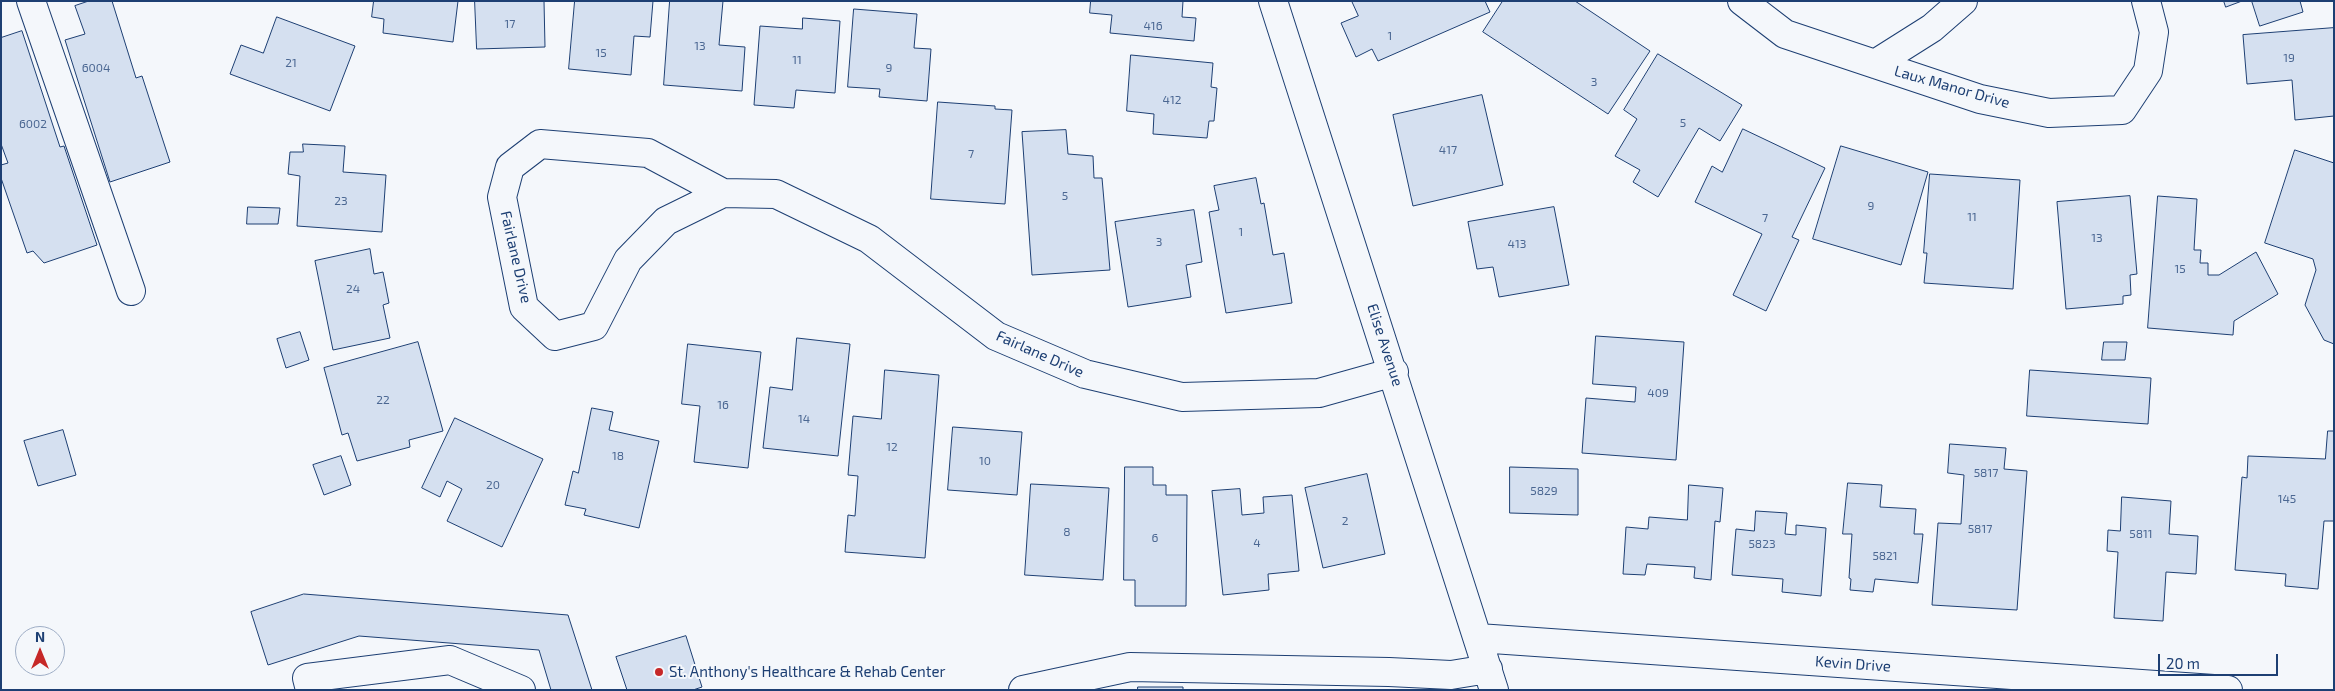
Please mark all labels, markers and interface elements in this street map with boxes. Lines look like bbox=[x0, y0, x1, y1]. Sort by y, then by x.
house number: 17 bbox=[505, 17, 515, 31]
house number: 416 bbox=[1143, 19, 1163, 33]
house number: 1 bbox=[1388, 29, 1392, 43]
house number: 13 bbox=[694, 39, 706, 53]
house number: 15 bbox=[595, 46, 607, 60]
house number: 19 bbox=[2283, 51, 2295, 65]
house number: 11 bbox=[792, 53, 802, 67]
house number: 21 bbox=[285, 56, 297, 70]
house number: 6004 bbox=[82, 61, 110, 75]
house number: 9 bbox=[886, 61, 892, 75]
street label: Laux Manor Drive bbox=[1892, 62, 2012, 112]
house number: 3 bbox=[1591, 75, 1597, 89]
house number: 412 bbox=[1163, 93, 1181, 107]
house number: 5 bbox=[1680, 116, 1686, 130]
house number: 6002 bbox=[19, 117, 47, 131]
house number: 417 bbox=[1439, 143, 1457, 157]
house number: 7 bbox=[968, 147, 974, 161]
house number: 5 bbox=[1062, 189, 1068, 203]
house number: 23 bbox=[334, 194, 348, 208]
house number: 9 bbox=[1868, 199, 1874, 213]
street label: Fairlane Drive bbox=[497, 209, 535, 305]
house number: 11 bbox=[1967, 210, 1977, 224]
house number: 7 bbox=[1762, 211, 1768, 225]
house number: 1 bbox=[1239, 225, 1243, 239]
house number: 13 bbox=[2091, 231, 2103, 245]
house number: 3 bbox=[1156, 235, 1162, 249]
house number: 413 bbox=[1508, 237, 1526, 251]
house number: 15 bbox=[2174, 262, 2186, 276]
house number: 24 bbox=[346, 282, 360, 296]
street label: Elise Avenue bbox=[1363, 301, 1407, 389]
street label: Fairlane Drive bbox=[993, 327, 1087, 381]
house number: 409 bbox=[1647, 386, 1669, 400]
house number: 22 bbox=[376, 393, 390, 407]
house number: 16 bbox=[717, 398, 729, 412]
house number: 14 bbox=[798, 412, 810, 426]
house number: 12 bbox=[886, 440, 898, 454]
house number: 18 bbox=[612, 449, 624, 463]
house number: 10 bbox=[979, 454, 991, 468]
house number: 5817 bbox=[1974, 466, 1998, 480]
house number: 20 bbox=[486, 478, 500, 492]
house number: 5829 bbox=[1530, 484, 1558, 498]
house number: 145 bbox=[2278, 492, 2296, 506]
house number: 2 bbox=[1342, 514, 1348, 528]
house number: 5817 bbox=[1968, 522, 1992, 536]
house number: 8 bbox=[1063, 525, 1071, 539]
house number: 5811 bbox=[2129, 527, 2153, 541]
house number: 6 bbox=[1152, 531, 1158, 545]
house number: 4 bbox=[1253, 536, 1261, 550]
house number: 5823 bbox=[1748, 537, 1776, 551]
house number: 5821 bbox=[1872, 549, 1898, 563]
north arrow bbox=[15, 626, 65, 676]
text: N bbox=[35, 628, 45, 645]
scale bar bbox=[2160, 644, 2280, 676]
street label: Kevin Drive bbox=[1814, 652, 1892, 676]
text: 20 m bbox=[2166, 654, 2200, 672]
place label: St. Anthony's Healthcare & Rehab Center bbox=[669, 663, 946, 681]
marker: St. Anthony's Healthcare & Rehab Center bbox=[653, 666, 665, 678]

